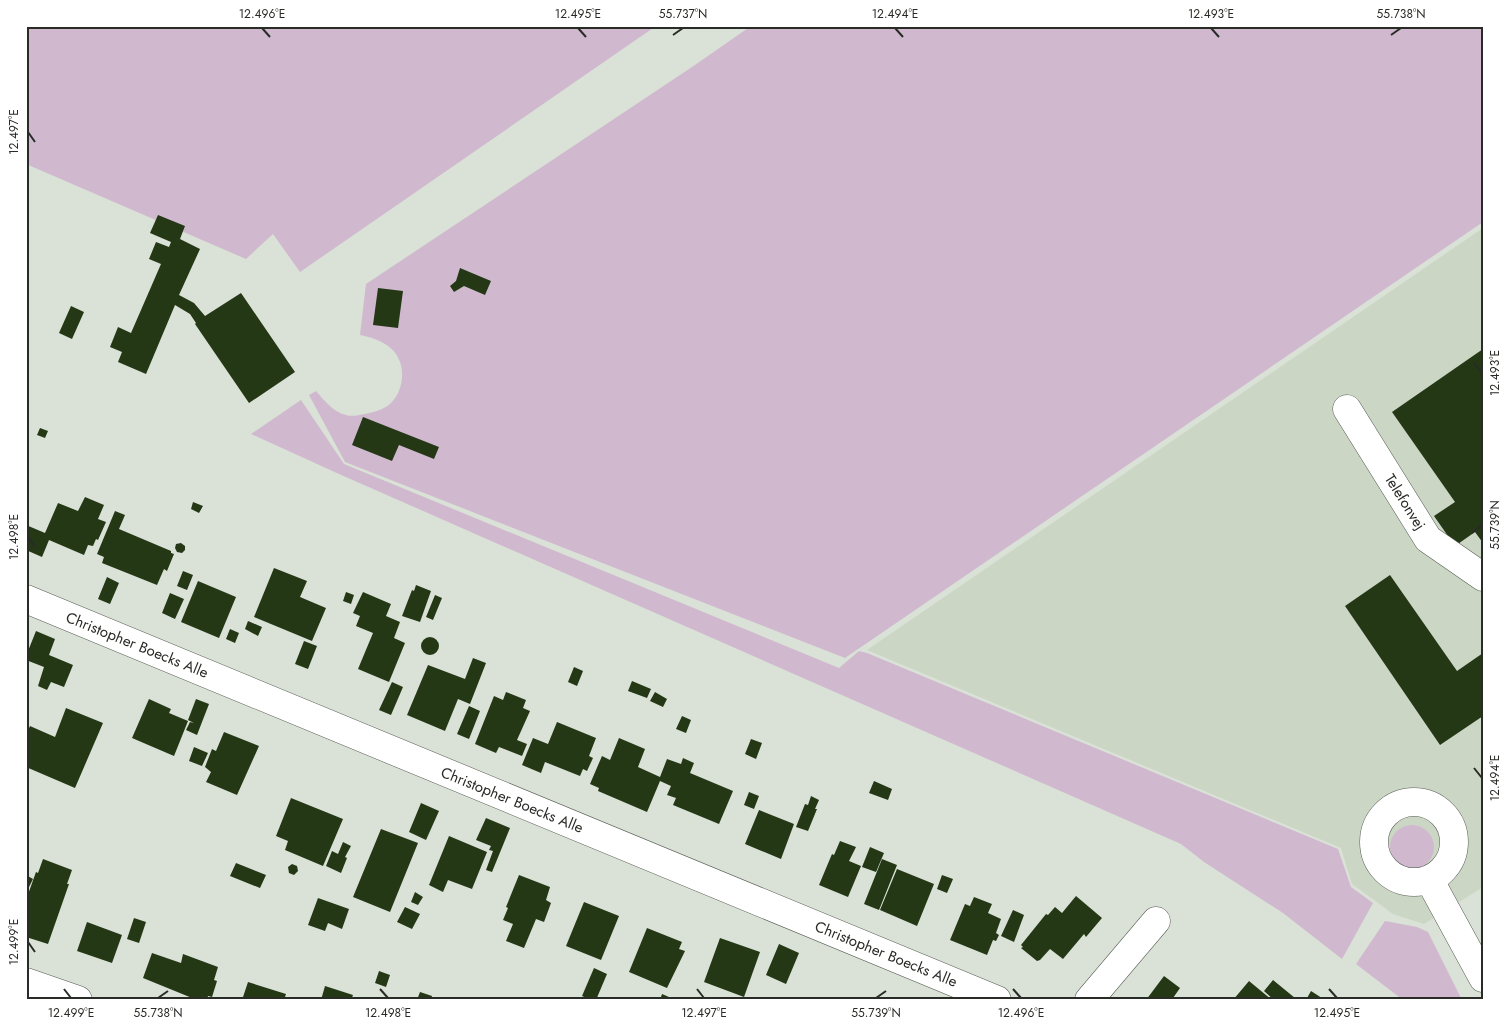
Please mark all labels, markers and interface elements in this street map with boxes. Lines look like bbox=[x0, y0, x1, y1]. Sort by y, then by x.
text: 12.496°E bbox=[239, 5, 285, 23]
text: 12.495°E bbox=[555, 5, 601, 23]
text: 55.737°N bbox=[659, 5, 707, 23]
text: 12.494°E bbox=[872, 5, 918, 23]
text: 12.493°E bbox=[1188, 5, 1234, 23]
text: 55.738°N bbox=[1376, 5, 1426, 23]
text: 12.497°E bbox=[5, 109, 23, 155]
text: 12.493°E bbox=[1486, 350, 1504, 396]
street label: Telefonvej bbox=[1379, 470, 1431, 534]
text: 55.739°N bbox=[1486, 500, 1504, 550]
text: 12.498°E bbox=[5, 514, 23, 560]
street label: Christopher Boecks Alle bbox=[62, 606, 212, 684]
text: 12.494°E bbox=[1486, 755, 1504, 801]
street label: Christopher Boecks Alle bbox=[437, 761, 587, 839]
street label: Christopher Boecks Alle bbox=[811, 915, 961, 993]
text: 12.499°E bbox=[5, 919, 23, 965]
text: 12.499°E bbox=[48, 1004, 94, 1022]
text: 55.738°N bbox=[133, 1004, 183, 1022]
text: 12.498°E bbox=[365, 1004, 411, 1022]
text: 12.497°E bbox=[681, 1004, 727, 1022]
text: 55.739°N bbox=[851, 1004, 901, 1022]
text: 12.496°E bbox=[998, 1004, 1044, 1022]
text: 12.495°E bbox=[1314, 1004, 1360, 1022]

